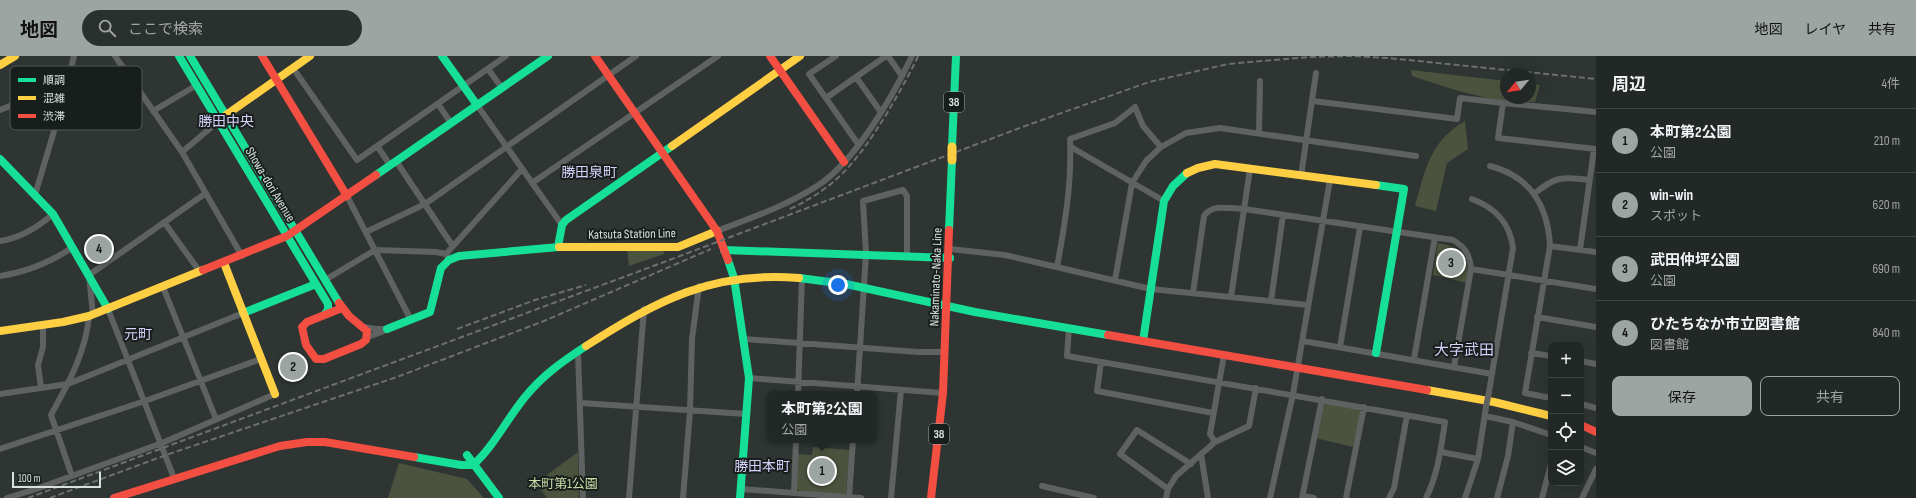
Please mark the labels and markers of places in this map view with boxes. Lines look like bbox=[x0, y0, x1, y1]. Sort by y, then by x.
pin: 4 bbox=[86, 234, 112, 264]
pin: 3 bbox=[1438, 248, 1464, 278]
pin: 2 bbox=[280, 352, 306, 382]
pin: 1 bbox=[809, 456, 835, 486]

